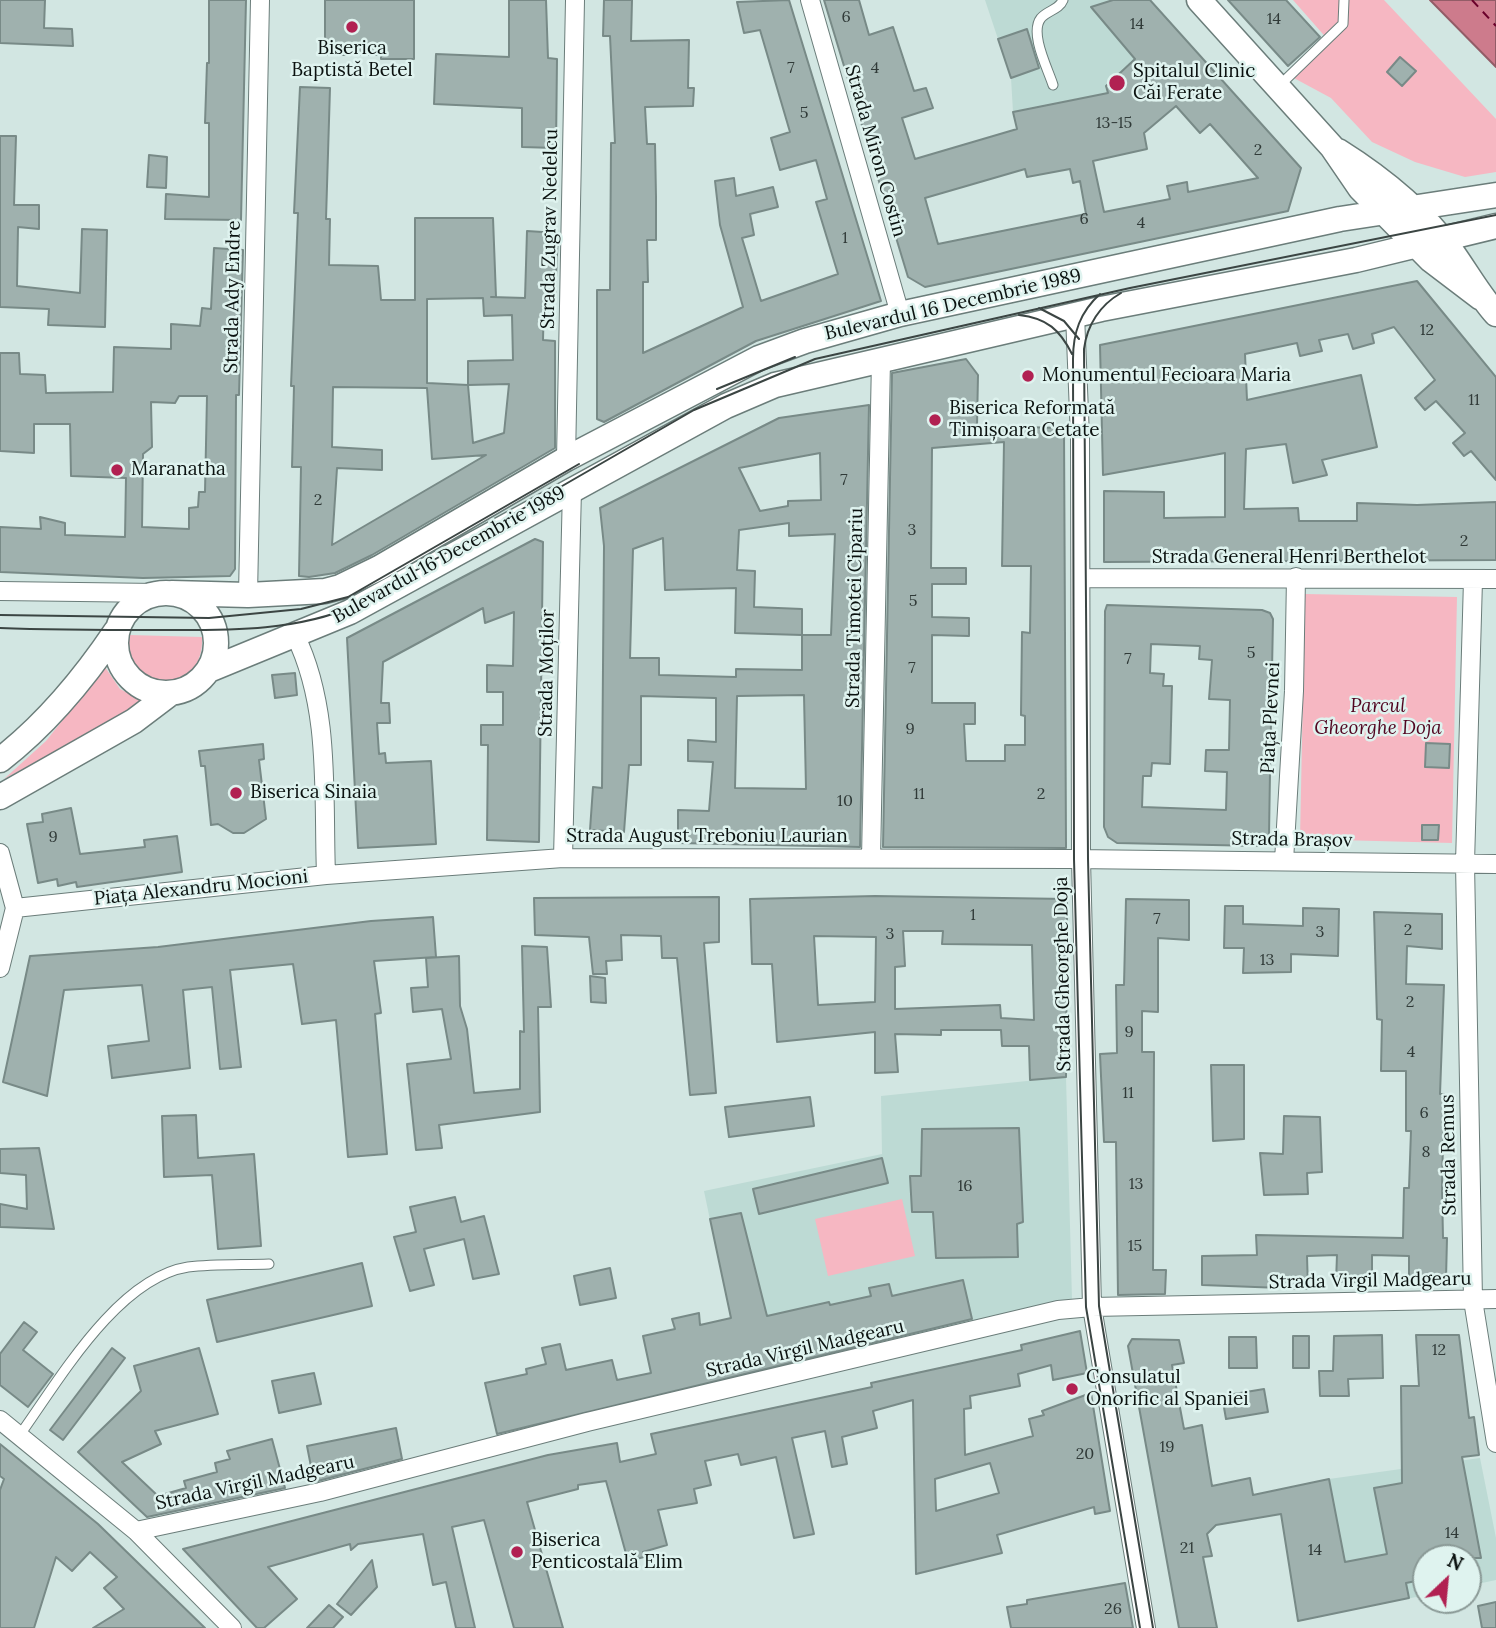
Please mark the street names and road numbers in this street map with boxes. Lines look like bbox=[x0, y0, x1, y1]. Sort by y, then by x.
street label: Strada Miron Costin bbox=[840, 62, 910, 240]
street label: Strada Zugrav Nedelcu bbox=[537, 129, 563, 329]
street label: Strada Ady Endre bbox=[220, 220, 246, 374]
street label: Bulevardul 16 Decembrie 1989 bbox=[823, 264, 1083, 346]
street label: Bulevardul 16 Decembrie 1989 bbox=[329, 481, 569, 629]
street label: Strada Timotei Cipariu bbox=[842, 508, 868, 708]
street label: Strada General Henri Berthelot bbox=[1152, 547, 1426, 569]
street label: Strada Moților bbox=[534, 609, 560, 737]
street label: Piața Plevnei bbox=[1257, 661, 1285, 775]
street label: Strada August Treboniu Laurian bbox=[566, 826, 848, 848]
street label: Strada Brașov bbox=[1231, 828, 1353, 852]
street label: Piața Alexandru Mocioni bbox=[93, 865, 309, 911]
street label: Strada Gheorghe Doja bbox=[1050, 876, 1076, 1072]
street label: Strada Remus bbox=[1437, 1094, 1461, 1216]
street label: Strada Virgil Madgearu bbox=[1268, 1268, 1472, 1294]
street label: Strada Virgil Madgearu bbox=[704, 1315, 906, 1383]
street label: Strada Virgil Madgearu bbox=[153, 1451, 357, 1515]

